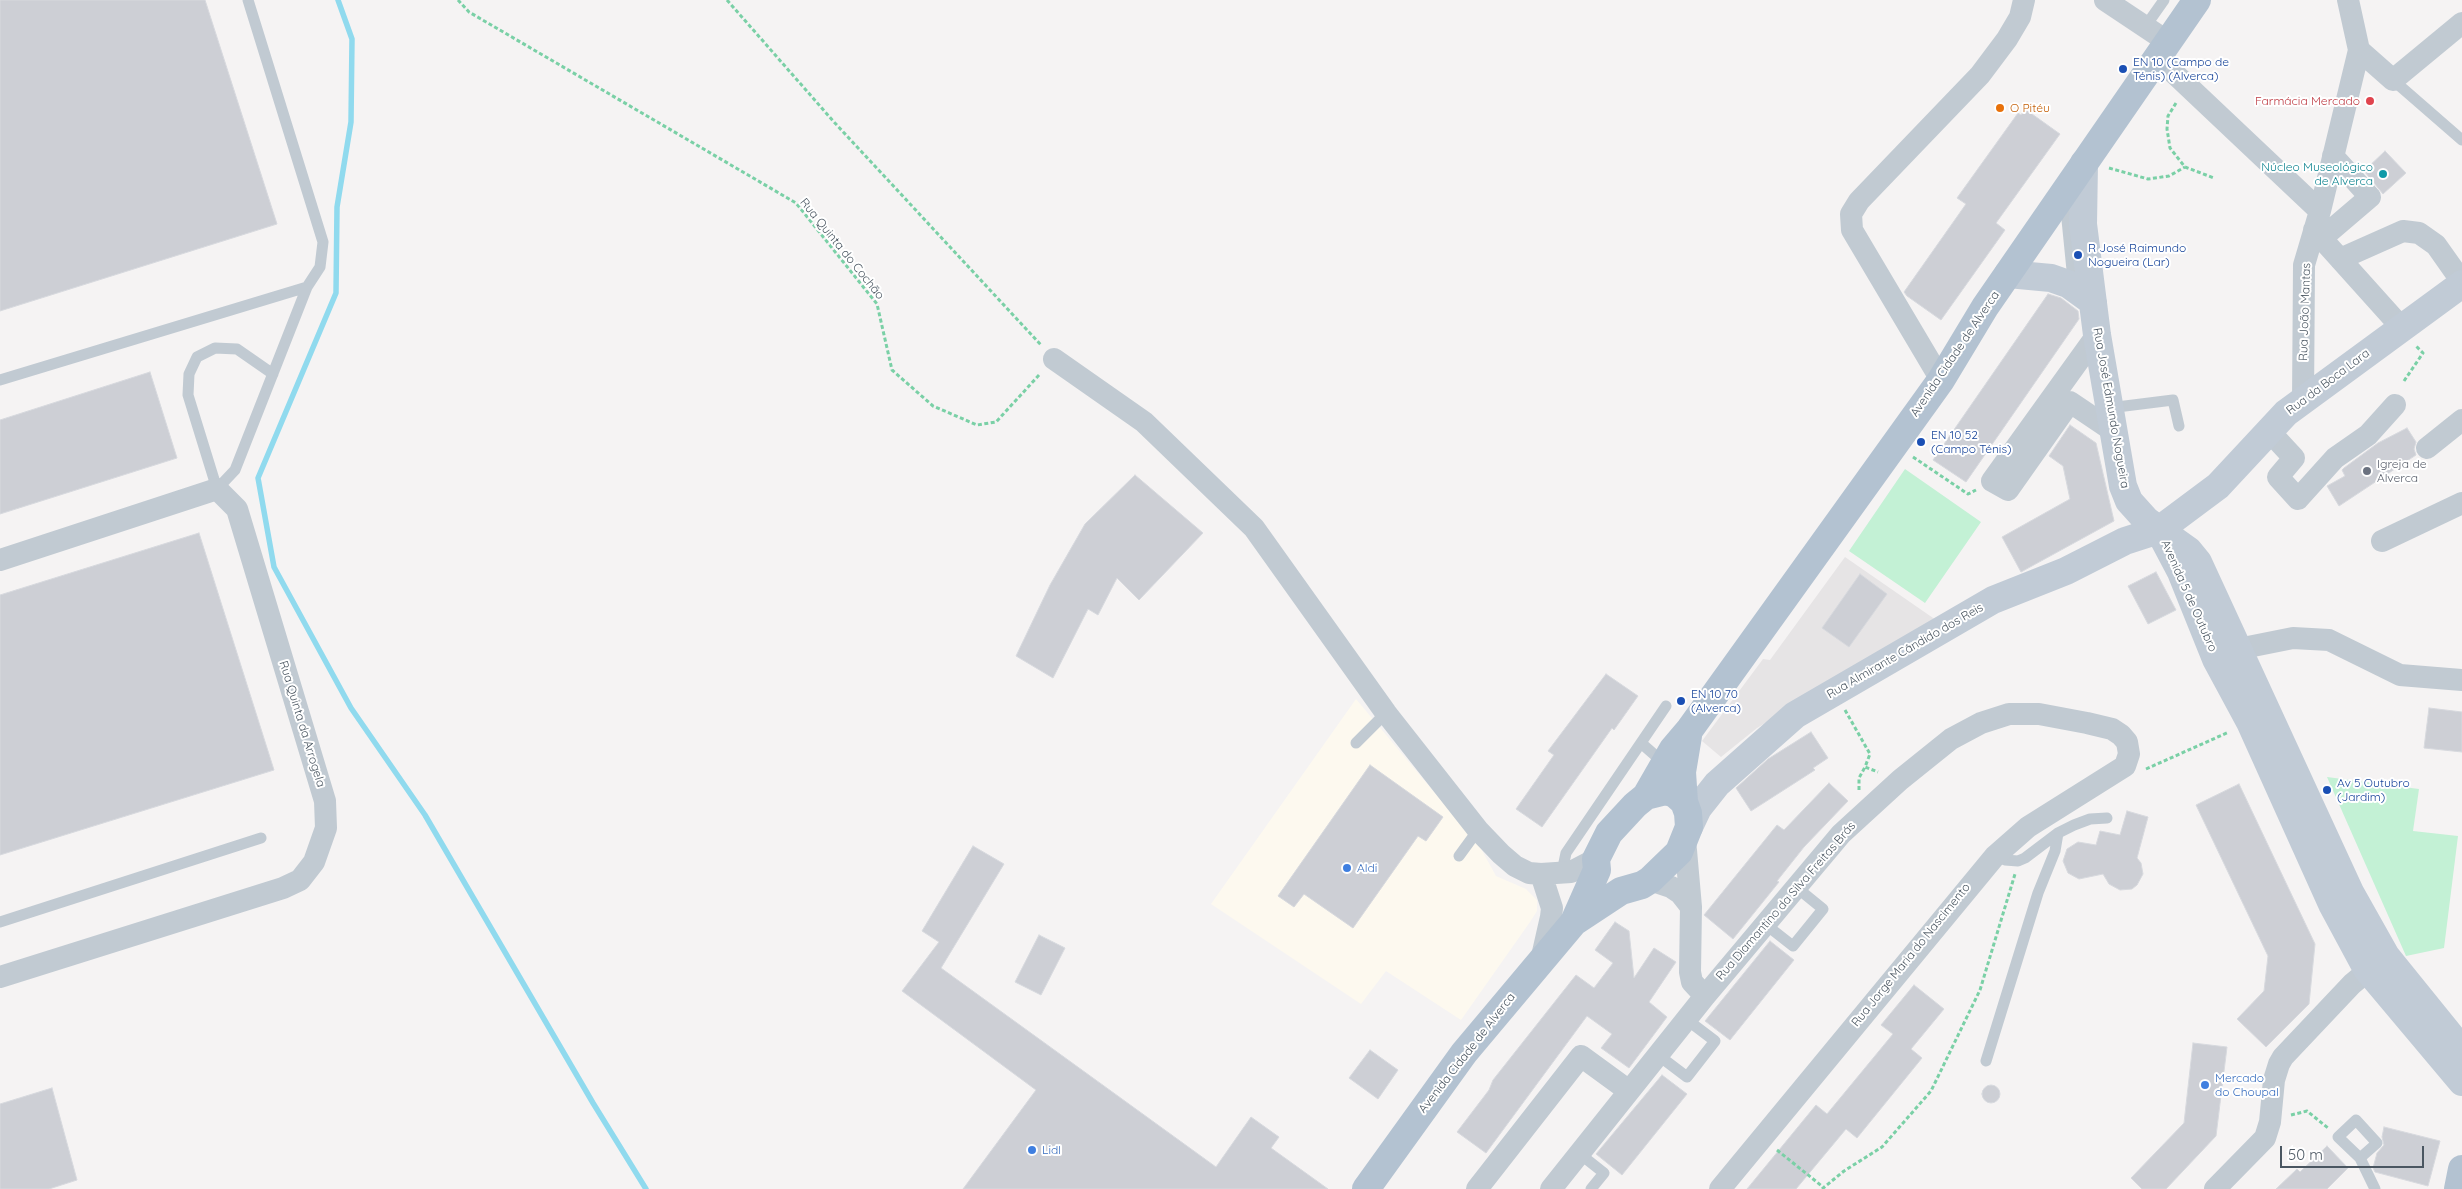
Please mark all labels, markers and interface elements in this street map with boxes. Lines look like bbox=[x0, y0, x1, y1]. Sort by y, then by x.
place label: EN 10 (Campo de Ténis) (Alverca) bbox=[2133, 55, 2229, 83]
marker: EN 10 (Campo de Ténis) (Alverca) bbox=[2117, 63, 2129, 75]
place label: Farmácia Mercado bbox=[2255, 94, 2360, 108]
marker: Farmácia Mercado bbox=[2364, 95, 2376, 107]
place label: O Pitéu bbox=[2010, 101, 2050, 115]
marker: O Pitéu bbox=[1994, 102, 2006, 114]
place label: Núcleo Museológico de Alverca bbox=[2261, 160, 2373, 188]
marker: Núcleo Museológico de Alverca bbox=[2377, 168, 2389, 180]
street label: Rua Quinta do Cochão bbox=[797, 196, 887, 302]
place label: R José Raimundo Nogueira (Lar) bbox=[2088, 241, 2186, 269]
marker: R José Raimundo Nogueira (Lar) bbox=[2072, 249, 2084, 261]
street label: Rua João Mantas bbox=[2296, 263, 2314, 361]
street label: Avenida Cidade de Alverca bbox=[1907, 288, 2003, 420]
street label: Rua José Edmundo Nogueira bbox=[2090, 327, 2132, 489]
street label: Rua da Boca Lara bbox=[2284, 346, 2372, 418]
place label: EN 10 52 (Campo Ténis) bbox=[1931, 428, 2012, 456]
marker: EN 10 52 (Campo Ténis) bbox=[1915, 436, 1927, 448]
place label: Igreja de Alverca bbox=[2377, 457, 2426, 485]
marker: Igreja de Alverca bbox=[2361, 465, 2373, 477]
street label: Avenida 5 de Outubro bbox=[2158, 538, 2220, 654]
street label: Rua Almirante Cândido dos Reis bbox=[1824, 600, 1986, 702]
street label: Rua Quinta da Arrogela bbox=[276, 659, 328, 789]
place label: EN 10 70 (Alverca) bbox=[1691, 687, 1741, 715]
marker: EN 10 70 (Alverca) bbox=[1675, 695, 1687, 707]
place label: Av 5 Outubro (Jardim) bbox=[2337, 776, 2410, 804]
marker: Av 5 Outubro (Jardim) bbox=[2321, 784, 2333, 796]
street label: Rua Diamantino da Silva Freitas Brás bbox=[1713, 819, 1859, 983]
place label: Aldi bbox=[1357, 861, 1377, 875]
marker: Aldi bbox=[1341, 862, 1353, 874]
street label: Rua Jorge Maria do Nascimento bbox=[1849, 880, 1973, 1030]
street label: Avenida Cidade de Alverca bbox=[1416, 990, 1518, 1116]
place label: Mercado do Choupal bbox=[2215, 1071, 2279, 1099]
marker: Mercado do Choupal bbox=[2199, 1079, 2211, 1091]
scale bar bbox=[2282, 1136, 2426, 1168]
place label: Lidl bbox=[1042, 1143, 1061, 1157]
marker: Lidl bbox=[1026, 1144, 1038, 1156]
text: 50 m bbox=[2288, 1145, 2323, 1164]

